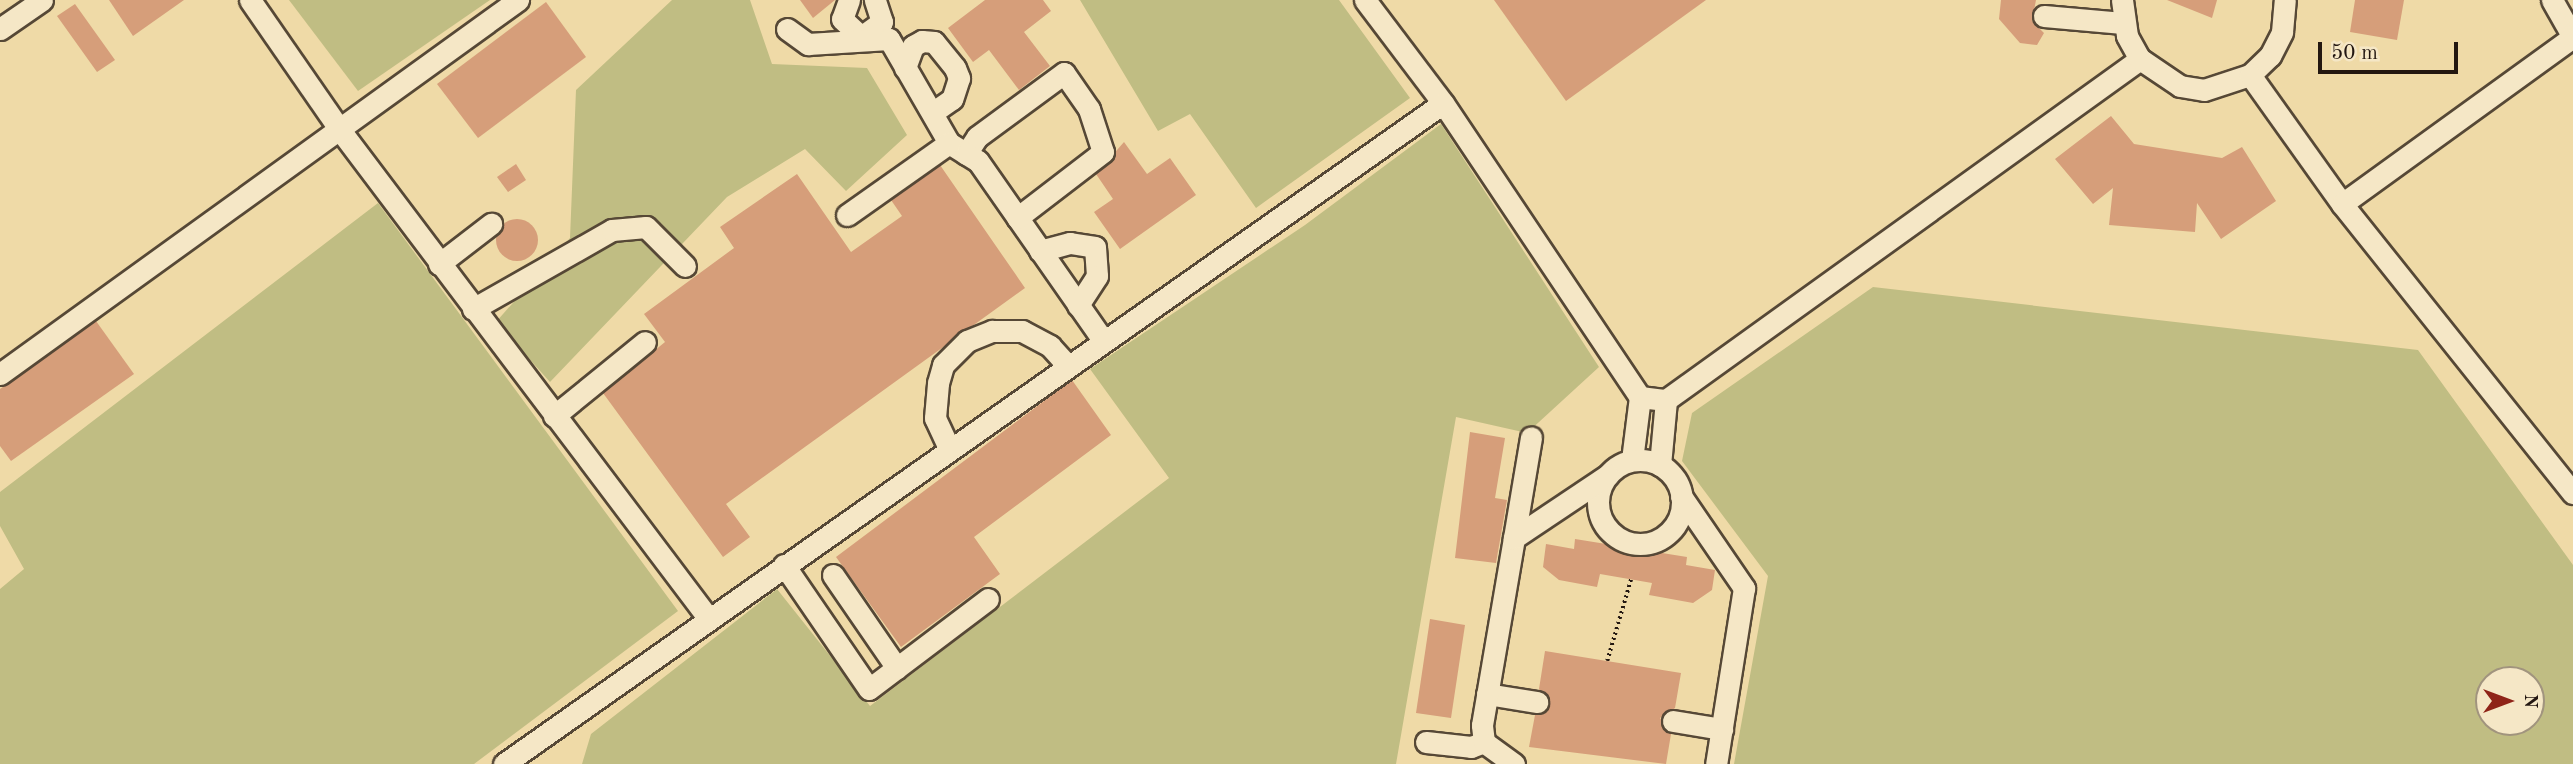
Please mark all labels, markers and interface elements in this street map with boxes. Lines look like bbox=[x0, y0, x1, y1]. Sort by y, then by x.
scale bar bbox=[2321, 28, 2461, 72]
text: 50 m bbox=[2331, 43, 2378, 64]
north arrow bbox=[2475, 666, 2545, 736]
text: N bbox=[2520, 694, 2539, 708]

